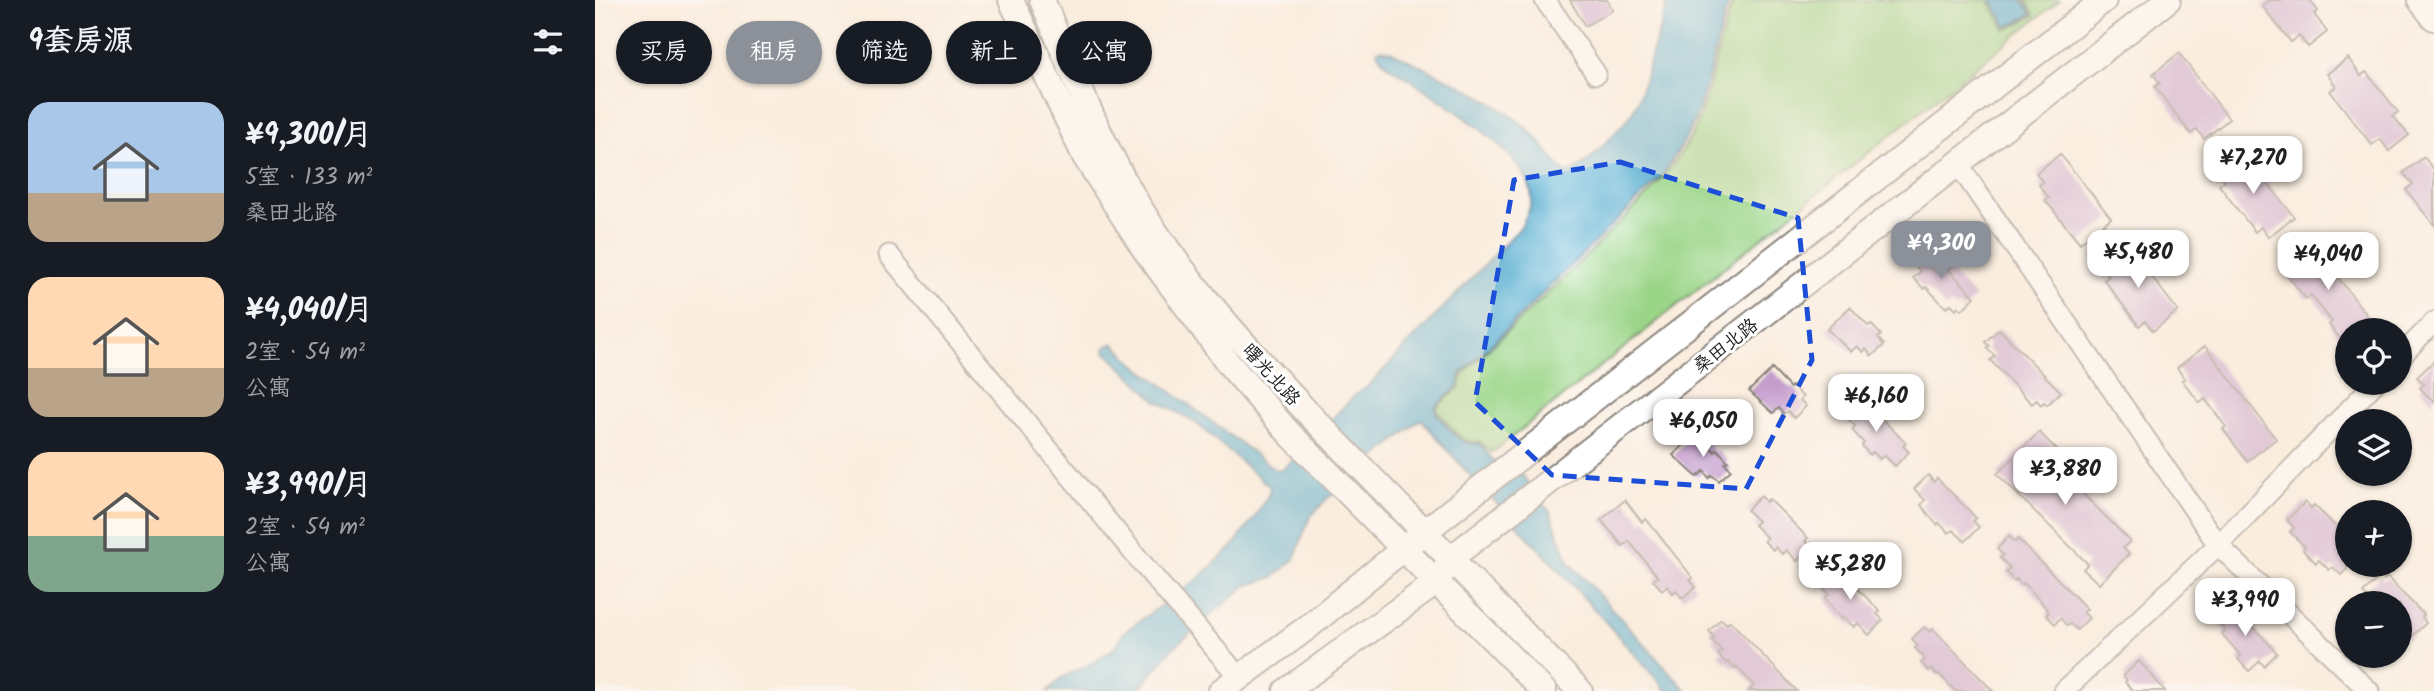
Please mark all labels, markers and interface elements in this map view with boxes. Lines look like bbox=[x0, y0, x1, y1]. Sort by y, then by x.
text: 9套房源 bbox=[28, 18, 133, 66]
chip: 买房 bbox=[616, 21, 712, 84]
chip: 租房 bbox=[726, 21, 822, 84]
chip: 筛选 bbox=[836, 21, 932, 84]
chip: 新上 bbox=[946, 21, 1042, 84]
chip: 公寓 bbox=[1056, 21, 1152, 84]
icon: filters bbox=[529, 23, 567, 61]
text: ¥9,300/月 bbox=[245, 112, 372, 160]
icon: home bbox=[84, 130, 168, 214]
pin: ¥7,270 bbox=[2196, 136, 2310, 196]
text: ¥7,270 bbox=[2219, 141, 2287, 177]
text: 5室 · 133 m² bbox=[245, 160, 372, 196]
text: 桑田北路 bbox=[245, 196, 337, 232]
pin: ¥9,300 bbox=[1884, 222, 1998, 281]
text: ¥9,300 bbox=[1907, 226, 1975, 262]
pin: ¥5,480 bbox=[2081, 230, 2195, 290]
pin: ¥4,040 bbox=[2271, 232, 2385, 292]
text: ¥5,480 bbox=[2103, 235, 2173, 271]
text: ¥4,040 bbox=[2294, 237, 2362, 273]
text: ¥4,040/月 bbox=[245, 287, 373, 335]
icon: home bbox=[84, 305, 168, 389]
street label: 桑田北路 bbox=[1687, 311, 1765, 382]
map controls bbox=[2335, 318, 2412, 668]
button: locate bbox=[2335, 318, 2412, 395]
text: 2室 · 54 m² bbox=[245, 335, 365, 371]
street label: 曙光北路 bbox=[1234, 337, 1307, 414]
text: 公寓 bbox=[245, 371, 291, 407]
pin: ¥6,160 bbox=[1819, 374, 1933, 434]
text: ¥6,160 bbox=[1844, 379, 1908, 415]
pin: ¥6,050 bbox=[1646, 400, 1760, 459]
text: ¥6,050 bbox=[1669, 404, 1737, 440]
button: layers bbox=[2335, 409, 2412, 486]
pin: ¥3,880 bbox=[2008, 448, 2122, 507]
text: ¥3,880 bbox=[2029, 452, 2101, 488]
text: ¥3,990/月 bbox=[245, 462, 372, 510]
icon: home bbox=[84, 480, 168, 564]
button: + bbox=[2335, 500, 2412, 577]
text: 2室 · 54 m² bbox=[245, 510, 365, 546]
pin: ¥5,280 bbox=[1793, 542, 1907, 602]
text: 公寓 bbox=[245, 546, 291, 582]
text: ¥5,280 bbox=[1815, 547, 1885, 583]
pin: ¥3,990 bbox=[2188, 578, 2302, 638]
text: ¥3,990 bbox=[2211, 583, 2279, 619]
button: − bbox=[2335, 591, 2412, 668]

